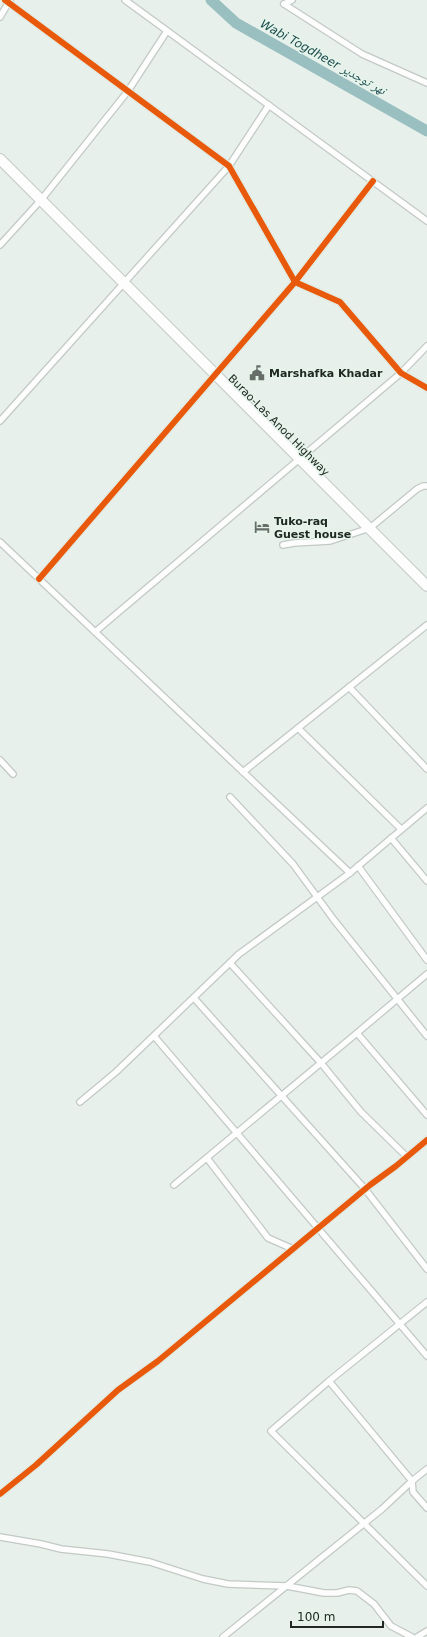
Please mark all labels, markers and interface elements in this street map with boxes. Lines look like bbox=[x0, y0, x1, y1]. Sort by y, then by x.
water label: Wabi Togdheer نهر توجدير bbox=[258, 17, 390, 99]
public building icon: Marshafka Khadar bbox=[248, 364, 266, 382]
place label: Marshafka Khadar bbox=[269, 367, 383, 380]
street label: Burao-Las Anod Highway bbox=[225, 372, 332, 479]
place label: Tuko-raq Guest house bbox=[274, 515, 351, 541]
hotel icon: Tuko-raq Guest house bbox=[253, 518, 271, 536]
scale bar bbox=[291, 1603, 383, 1629]
text: 100 m bbox=[297, 1610, 335, 1624]

